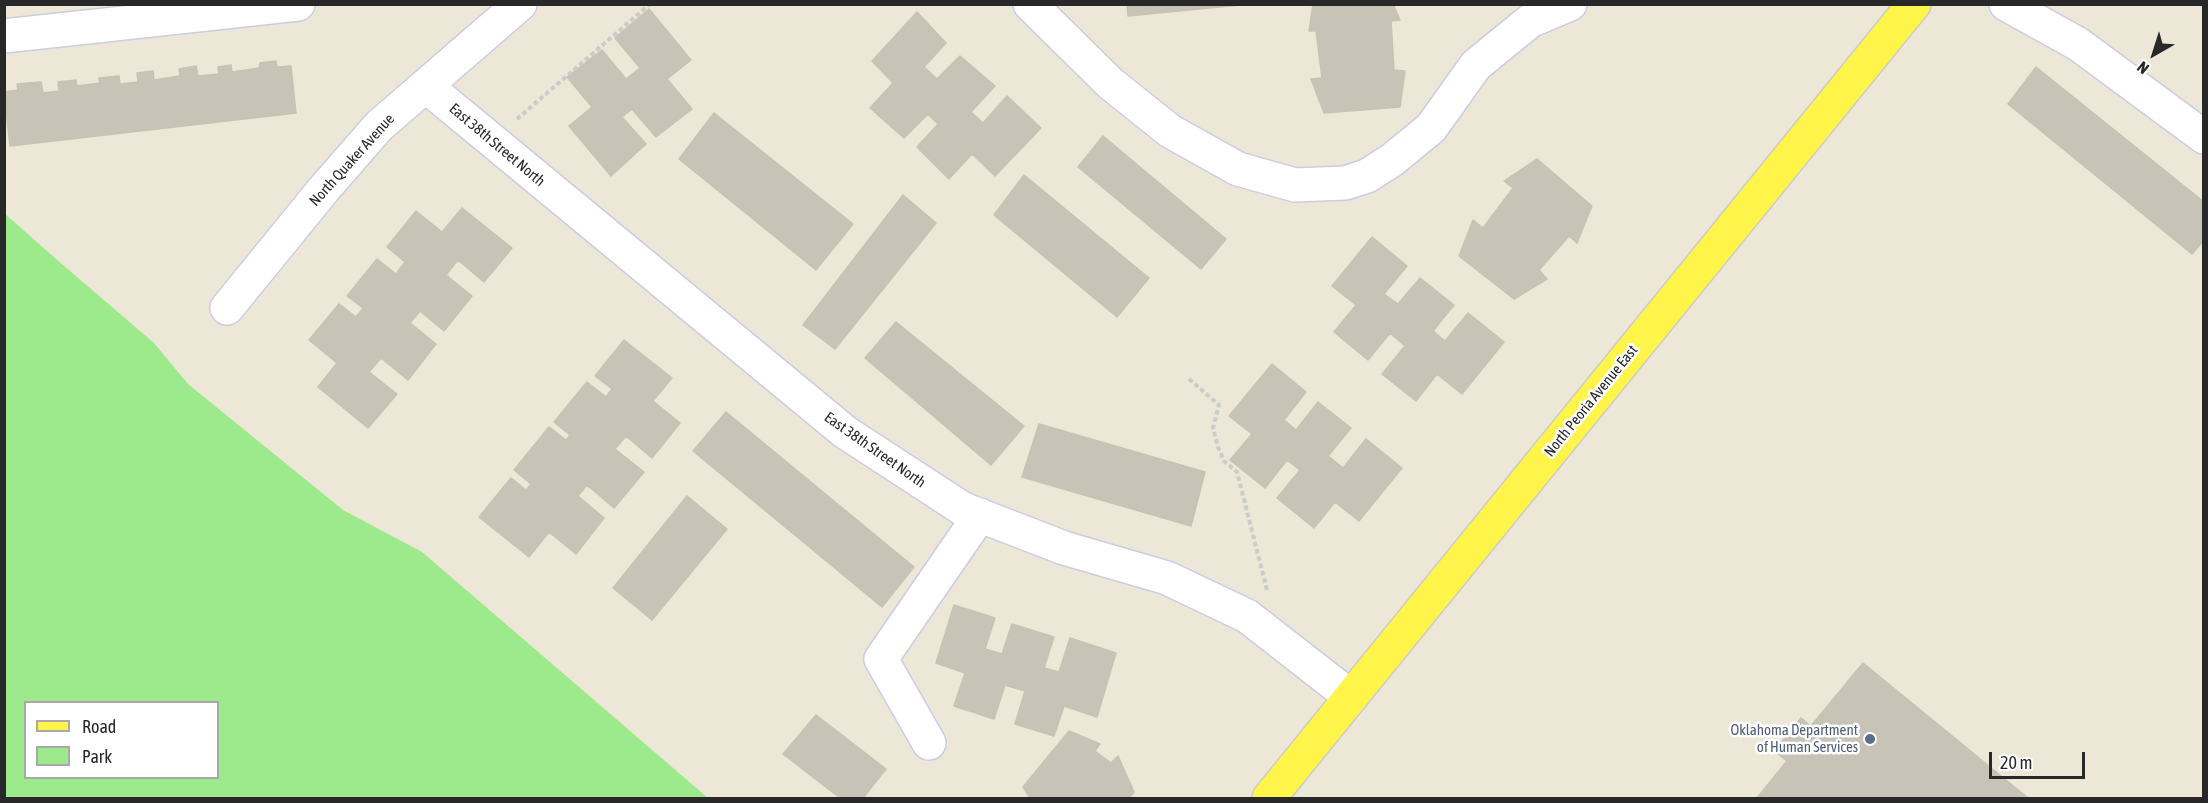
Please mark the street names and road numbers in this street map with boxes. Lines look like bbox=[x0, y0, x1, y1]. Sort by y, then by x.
street label: East 38th Street North bbox=[445, 100, 549, 190]
street label: North Quaker Avenue bbox=[306, 110, 398, 210]
street label: North Peoria Avenue East bbox=[1540, 342, 1642, 460]
street label: East 38th Street North bbox=[821, 408, 929, 492]

